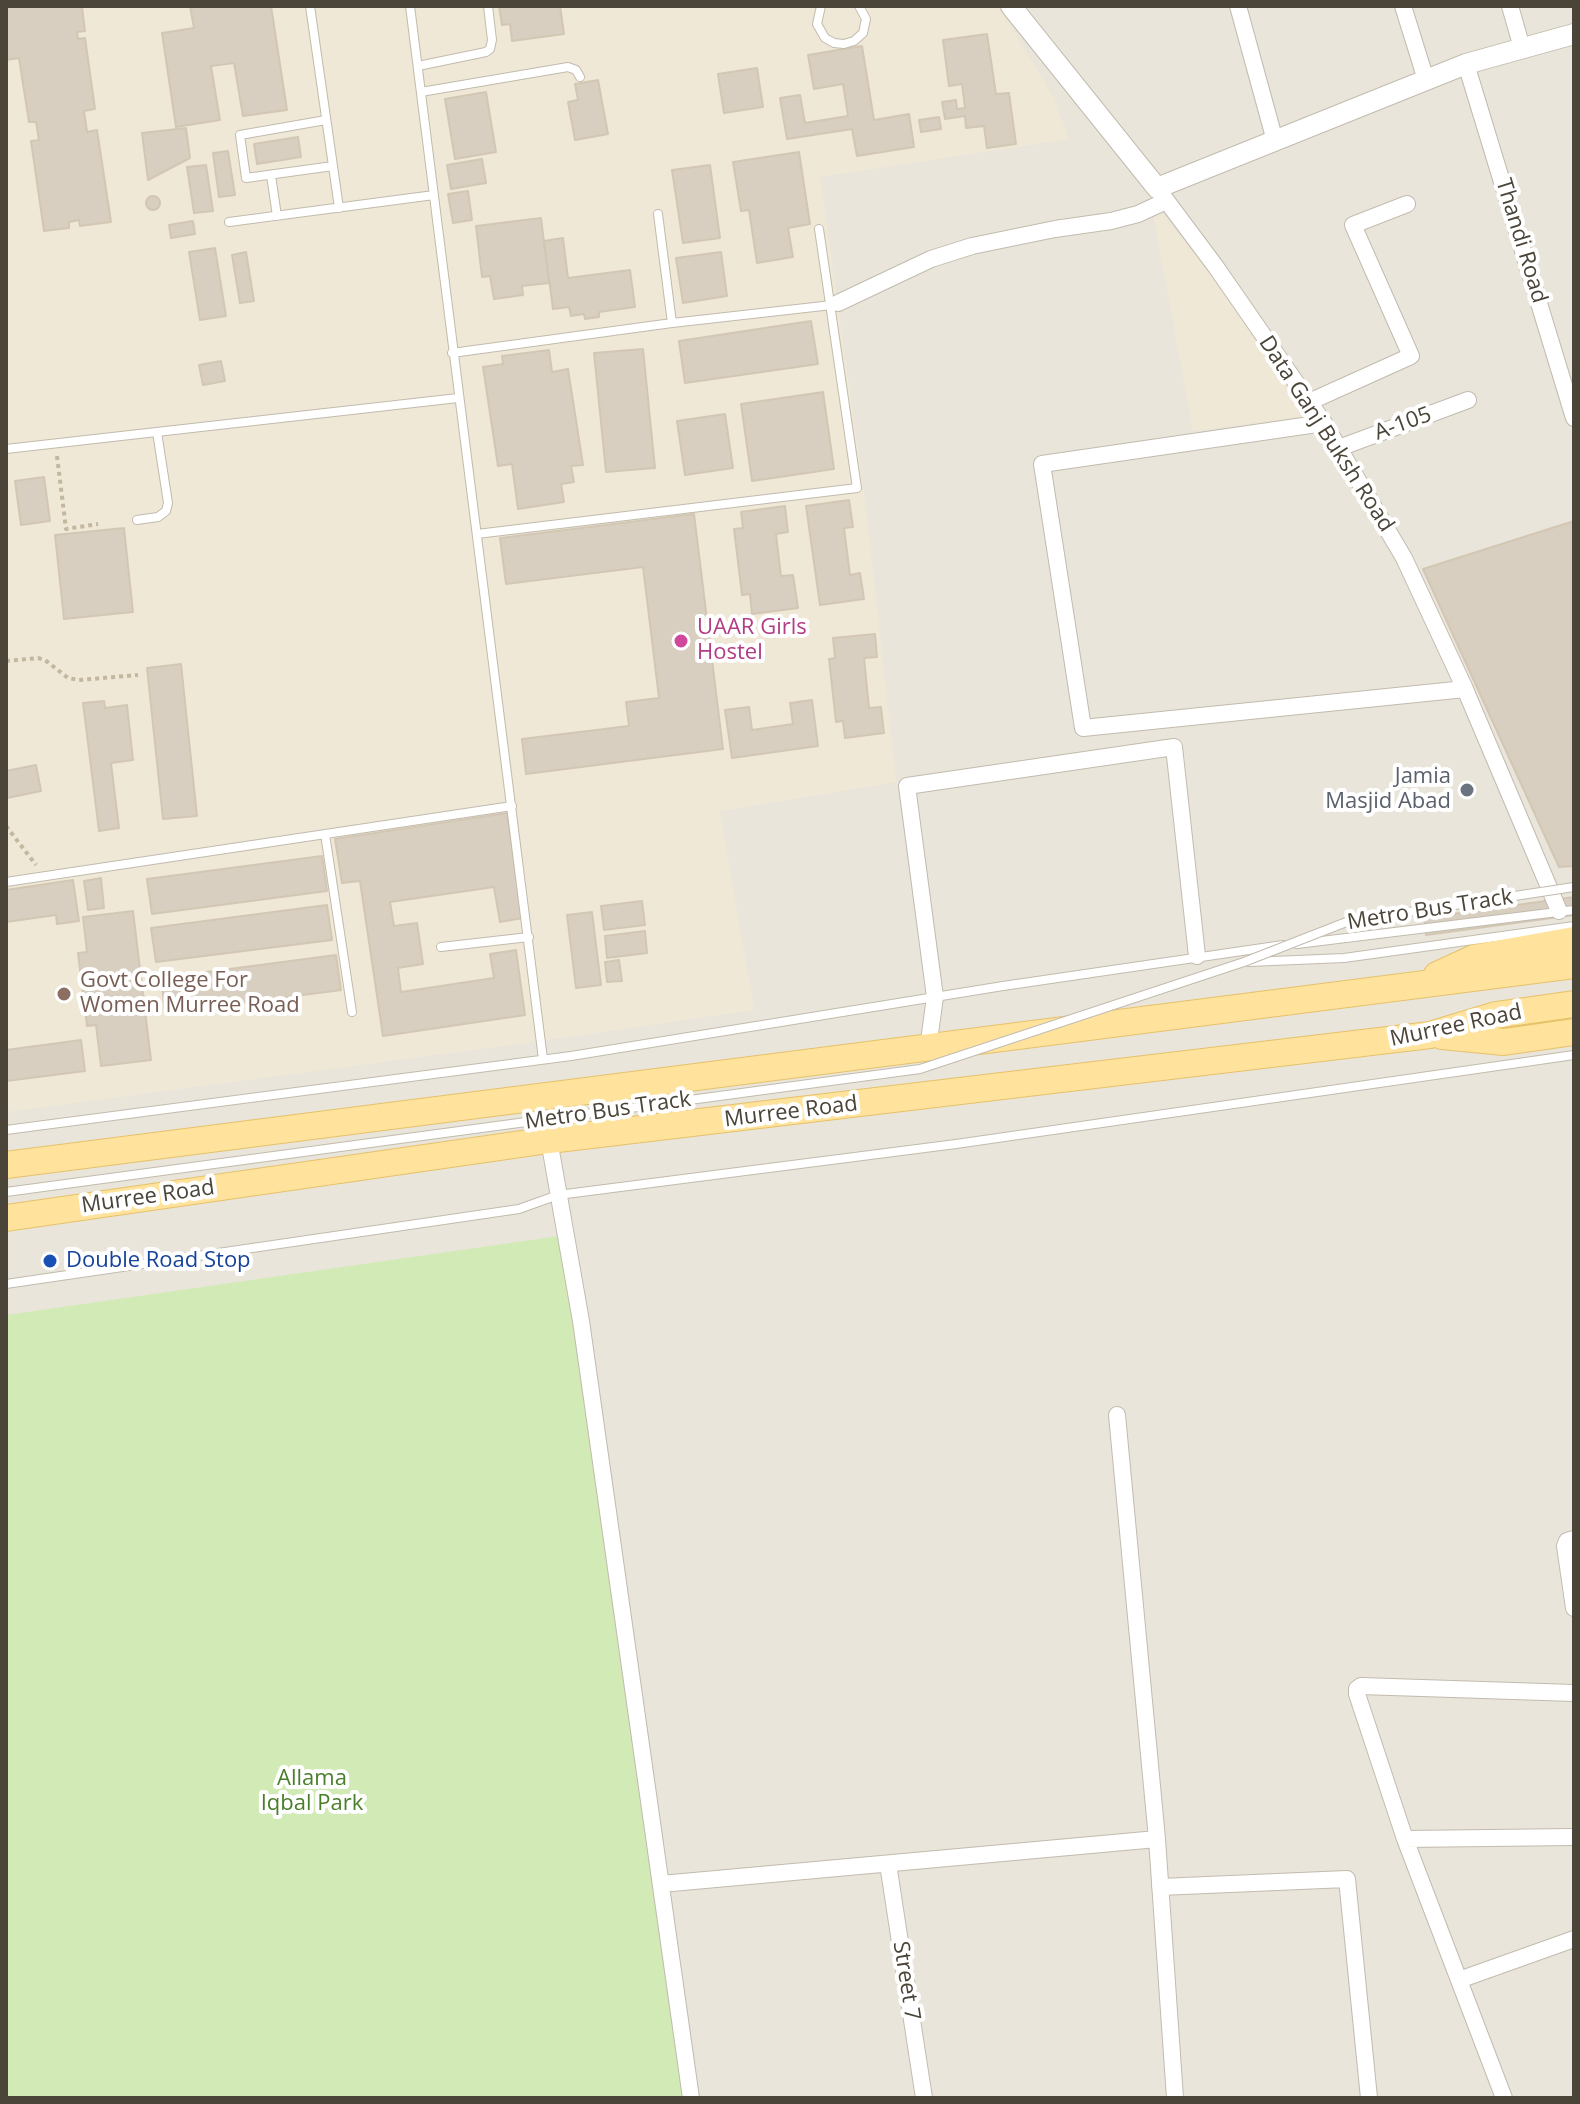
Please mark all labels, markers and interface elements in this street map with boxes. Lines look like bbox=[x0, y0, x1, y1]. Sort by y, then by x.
street label: Thandi Road bbox=[1490, 176, 1552, 306]
street label: Data Ganj Buksh Road bbox=[1253, 331, 1399, 537]
street label: A-105 bbox=[1371, 402, 1435, 446]
place label: UAAR Girls Hostel bbox=[697, 615, 807, 666]
marker: UAAR Girls Hostel bbox=[672, 632, 690, 650]
place label: Jamia Masjid Abad bbox=[1325, 764, 1451, 816]
marker: Jamia Masjid Abad bbox=[1458, 781, 1476, 799]
street label: Metro Bus Track bbox=[1345, 884, 1515, 936]
place label: Govt College For Women Murree Road bbox=[80, 968, 300, 1020]
marker: Govt College For Women Murree Road bbox=[55, 985, 73, 1003]
street label: Murree Road bbox=[1388, 999, 1524, 1053]
street label: Metro Bus Track bbox=[523, 1086, 693, 1136]
street label: Murree Road bbox=[723, 1091, 859, 1133]
street label: Murree Road bbox=[80, 1175, 216, 1219]
place label: Double Road Stop bbox=[66, 1248, 251, 1274]
marker: Double Road Stop bbox=[41, 1252, 59, 1270]
park label: Allama Iqbal Park bbox=[261, 1766, 363, 1818]
street label: Street 7 bbox=[887, 1940, 925, 2022]

